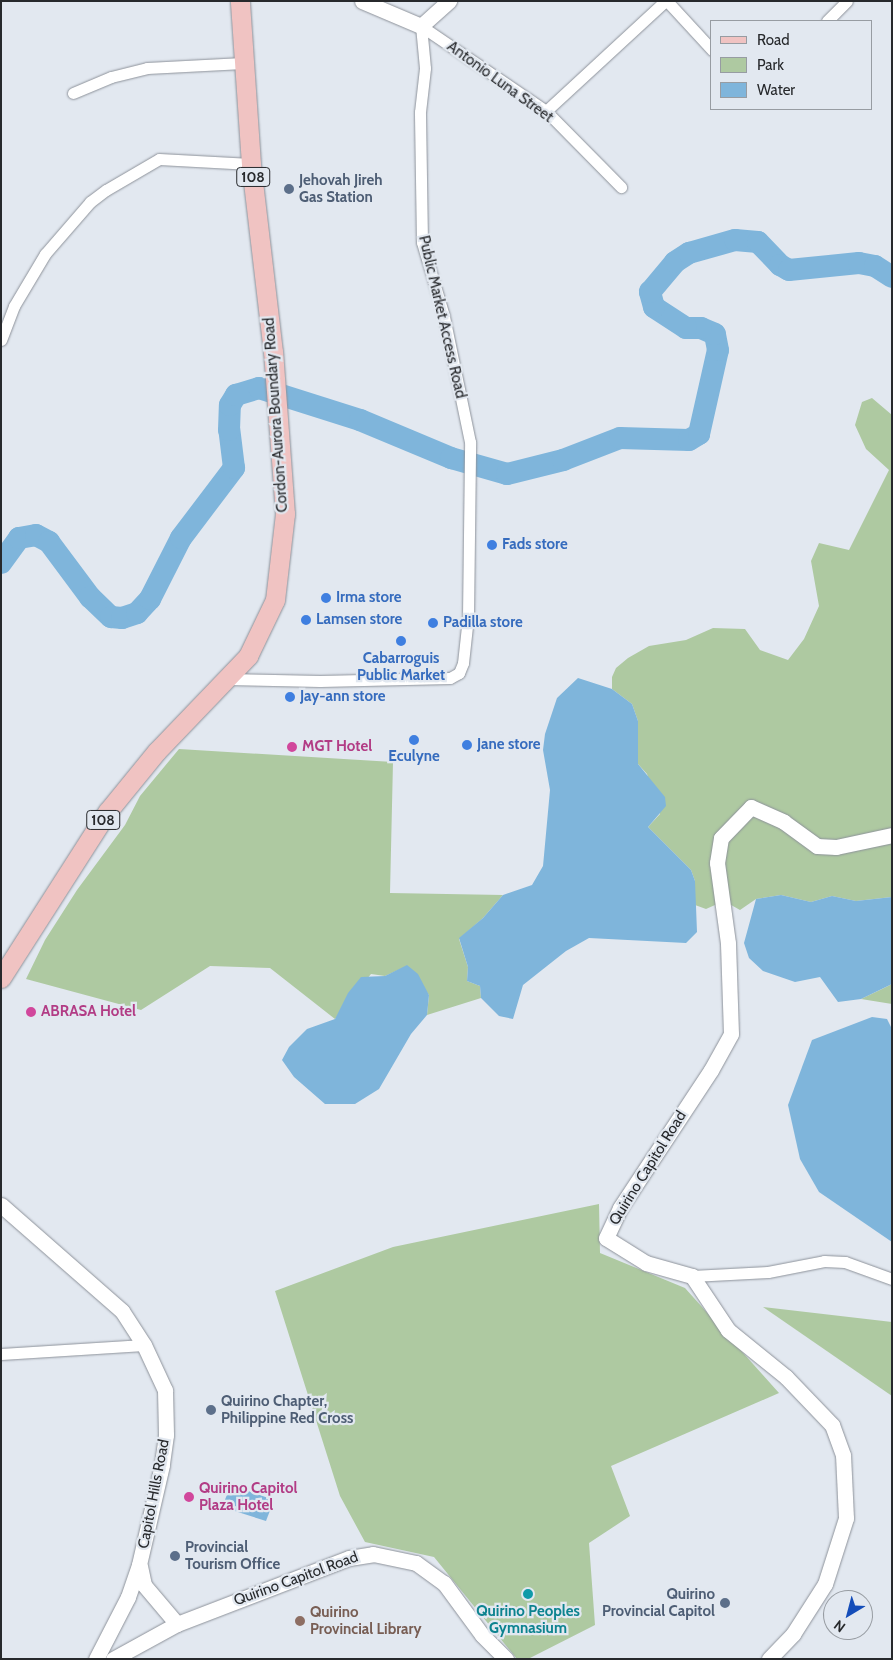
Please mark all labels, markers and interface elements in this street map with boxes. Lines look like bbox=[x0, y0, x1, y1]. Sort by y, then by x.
legend bbox=[710, 20, 873, 110]
text: Road bbox=[757, 31, 790, 49]
street label: Antonio Luna Street bbox=[443, 37, 557, 127]
text: Park bbox=[757, 56, 784, 74]
text: Water bbox=[757, 81, 795, 99]
road number: 108 bbox=[236, 166, 270, 188]
place label: Jehovah Jireh Gas Station bbox=[299, 171, 382, 206]
marker: Jehovah Jireh Gas Station bbox=[283, 183, 295, 195]
street label: Public Market Access Road bbox=[414, 234, 470, 400]
street label: Cordon-Aurora Boundary Road bbox=[260, 317, 292, 513]
place label: Fads store bbox=[502, 536, 568, 554]
marker: Fads store bbox=[486, 539, 498, 551]
place label: Irma store bbox=[336, 589, 402, 607]
marker: Irma store bbox=[320, 592, 332, 604]
place label: Lamsen store bbox=[316, 611, 402, 629]
marker: Lamsen store bbox=[300, 614, 312, 626]
place label: Padilla store bbox=[443, 614, 523, 632]
marker: Padilla store bbox=[427, 617, 439, 629]
marker: Cabarroguis Public Market bbox=[395, 635, 407, 647]
place label: Cabarroguis Public Market bbox=[357, 649, 445, 684]
place label: Jay-ann store bbox=[300, 688, 386, 706]
marker: Jay-ann store bbox=[284, 691, 296, 703]
marker: Eculyne bbox=[408, 734, 420, 746]
place label: Jane store bbox=[477, 736, 541, 754]
place label: MGT Hotel bbox=[302, 738, 372, 756]
marker: Jane store bbox=[461, 739, 473, 751]
marker: MGT Hotel bbox=[286, 741, 298, 753]
place label: Eculyne bbox=[388, 748, 440, 766]
road number: 108 bbox=[86, 808, 120, 832]
place label: ABRASA Hotel bbox=[41, 1003, 136, 1021]
marker: ABRASA Hotel bbox=[25, 1006, 37, 1018]
street label: Quirino Capitol Road bbox=[606, 1108, 690, 1228]
place label: Quirino Chapter, Philippine Red Cross bbox=[221, 1392, 353, 1427]
marker: Quirino Chapter, Philippine Red Cross bbox=[205, 1404, 217, 1416]
street label: Capitol Hills Road bbox=[135, 1438, 173, 1550]
place label: Quirino Capitol Plaza Hotel bbox=[199, 1479, 297, 1514]
marker: Quirino Capitol Plaza Hotel bbox=[183, 1491, 195, 1503]
place label: Provincial Tourism Office bbox=[185, 1538, 280, 1573]
street label: Quirino Capitol Road bbox=[231, 1548, 361, 1610]
marker: Provincial Tourism Office bbox=[169, 1550, 181, 1562]
place label: Quirino Provincial Capitol bbox=[602, 1585, 715, 1620]
marker: Quirino Peoples Gymnasium bbox=[522, 1588, 534, 1600]
north arrow bbox=[823, 1590, 873, 1640]
marker: Quirino Provincial Capitol bbox=[719, 1597, 731, 1609]
place label: Quirino Peoples Gymnasium bbox=[476, 1602, 580, 1637]
place label: Quirino Provincial Library bbox=[310, 1603, 422, 1638]
marker: Quirino Provincial Library bbox=[294, 1615, 306, 1627]
text: N bbox=[830, 1616, 849, 1636]

